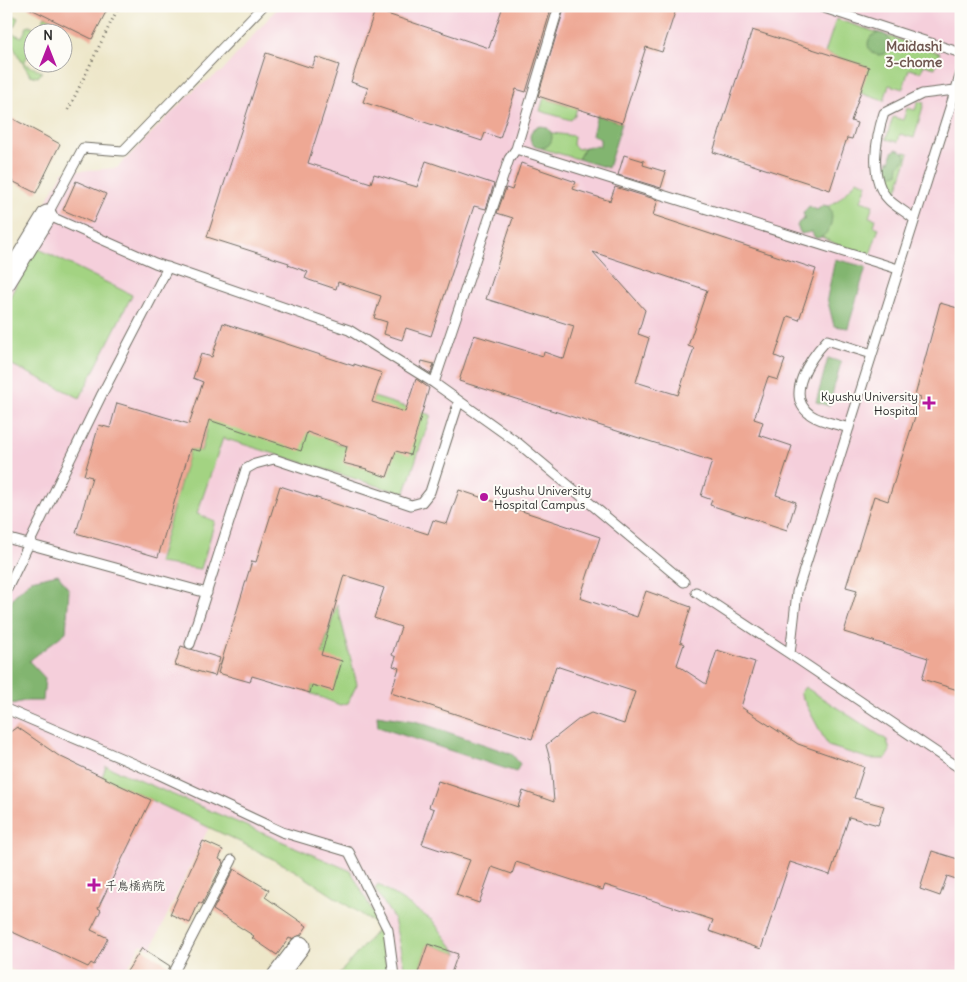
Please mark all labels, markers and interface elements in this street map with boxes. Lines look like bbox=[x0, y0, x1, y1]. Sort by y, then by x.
north arrow bbox=[22, 22, 72, 72]
text: N bbox=[43, 26, 53, 44]
district label: Maidashi 3-chome bbox=[886, 37, 943, 71]
place label: Kyushu University Hospital bbox=[821, 389, 918, 418]
marker: Kyushu University Hospital bbox=[922, 396, 936, 410]
place label: Kyushu University Hospital Campus bbox=[494, 483, 591, 512]
marker: Kyushu University Hospital Campus bbox=[478, 491, 490, 503]
marker: 千鳥橋病院 bbox=[87, 878, 101, 892]
place label: 千鳥橋病院 bbox=[105, 878, 165, 893]

